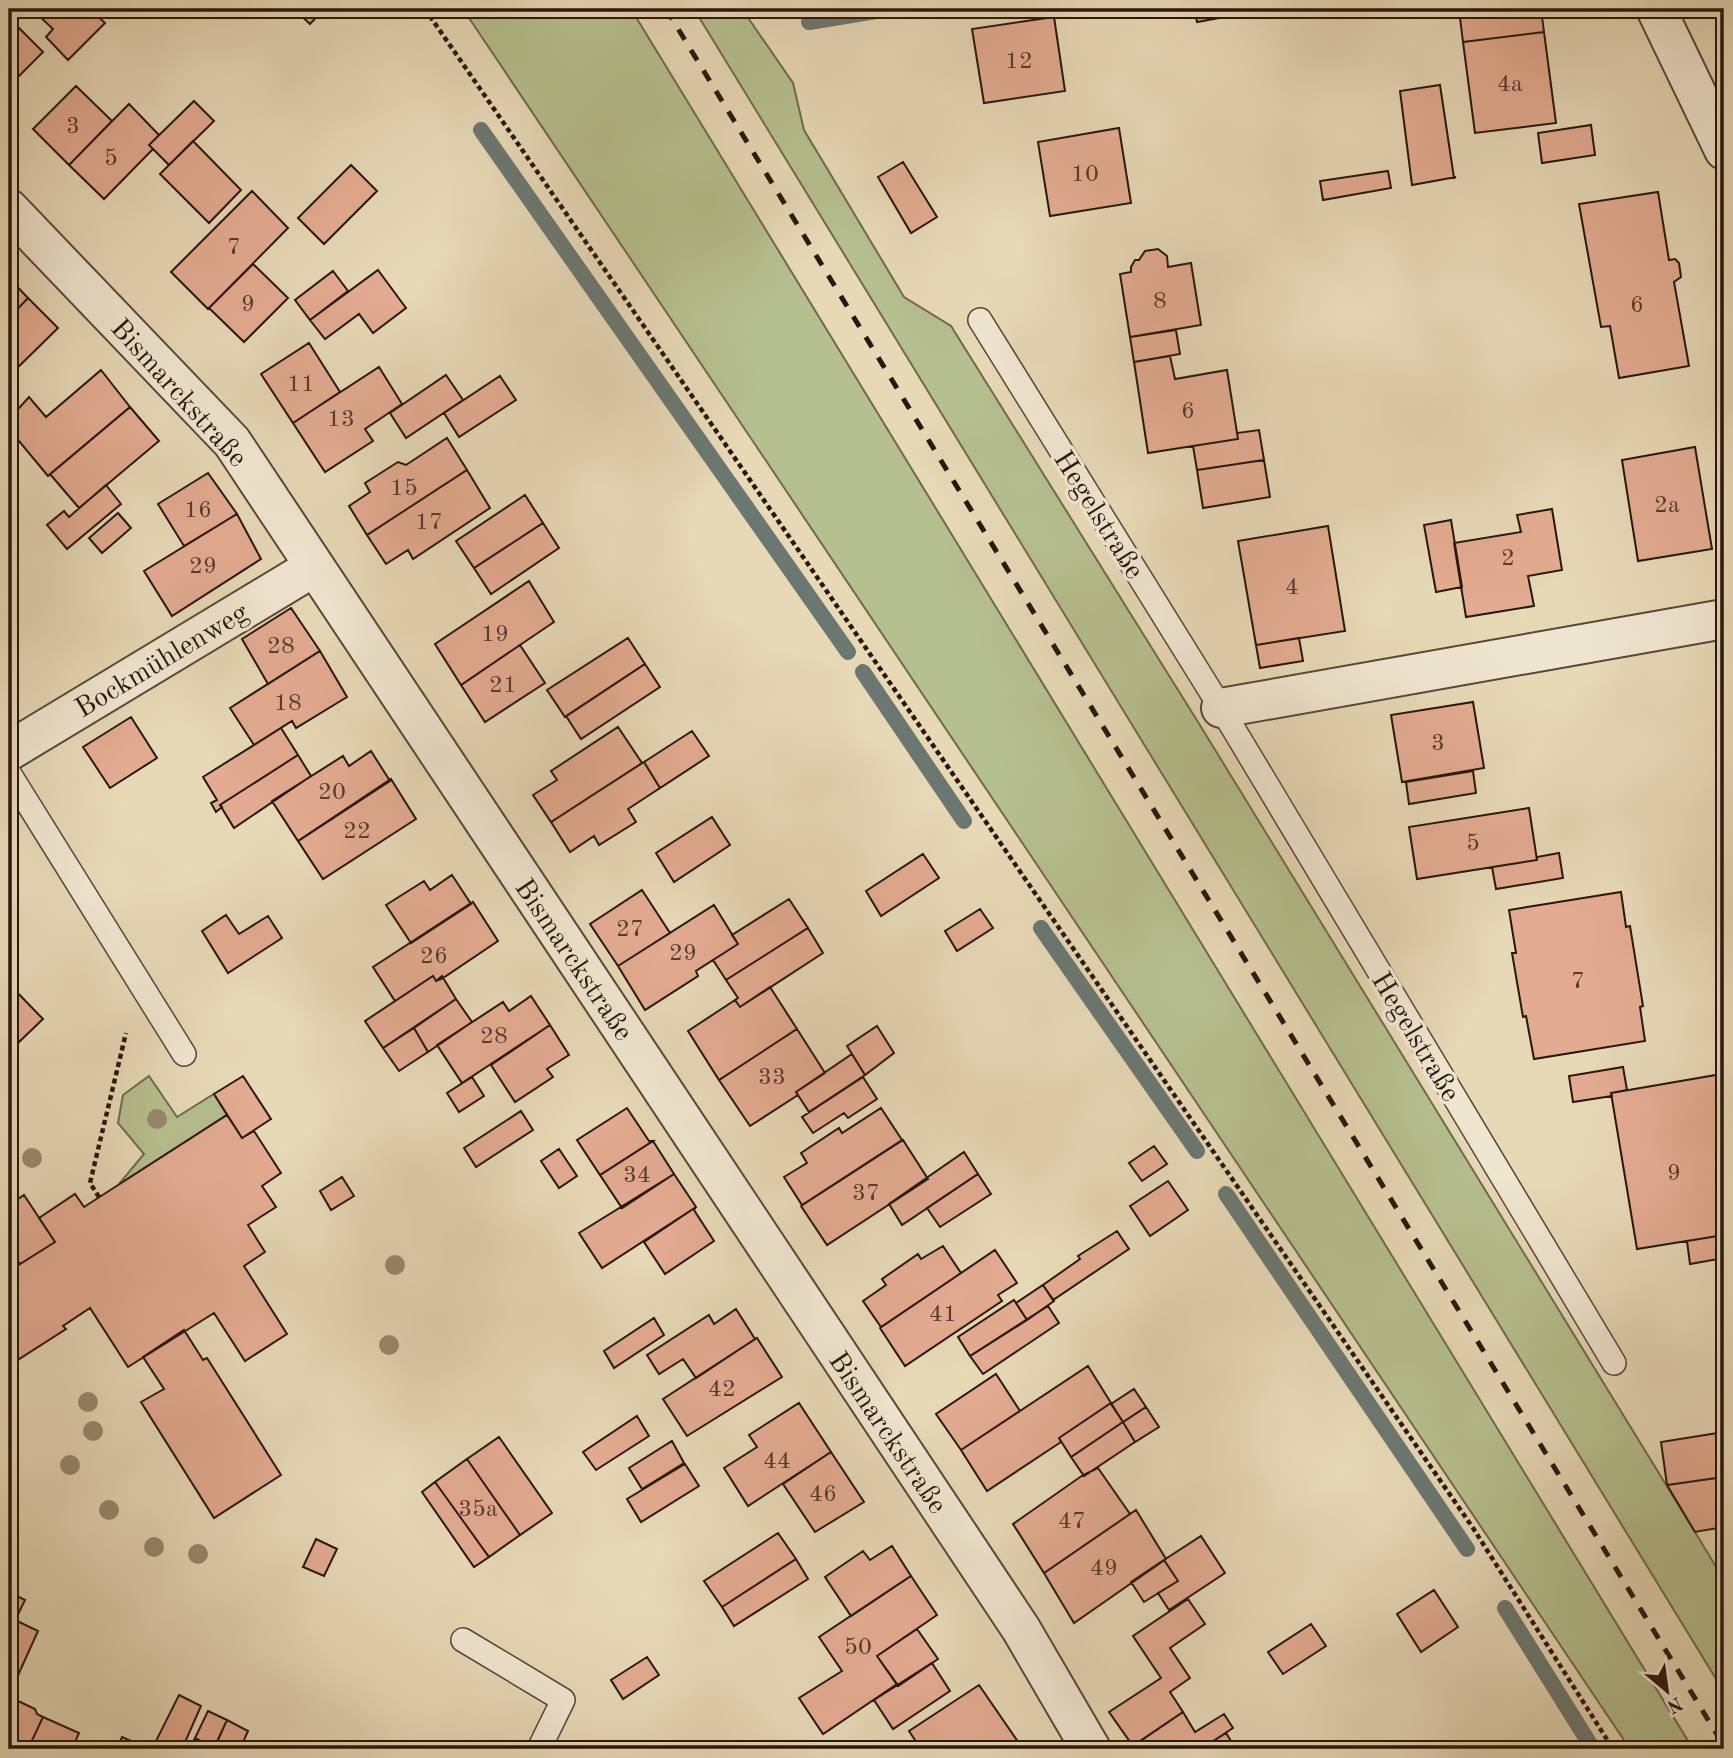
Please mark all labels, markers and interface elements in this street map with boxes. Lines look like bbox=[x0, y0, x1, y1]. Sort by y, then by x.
house number: 12 bbox=[1005, 50, 1033, 74]
house number: 4a bbox=[1497, 73, 1523, 97]
house number: 3 bbox=[66, 115, 80, 139]
house number: 5 bbox=[104, 147, 118, 171]
house number: 10 bbox=[1071, 163, 1099, 187]
house number: 7 bbox=[227, 236, 241, 260]
house number: 8 bbox=[1153, 290, 1167, 314]
house number: 9 bbox=[241, 293, 255, 317]
house number: 6 bbox=[1630, 294, 1644, 318]
street label: Bismarckstraße bbox=[104, 315, 251, 473]
house number: 11 bbox=[287, 373, 315, 397]
house number: 6 bbox=[1181, 400, 1195, 424]
house number: 13 bbox=[327, 408, 355, 432]
street label: Hegelstraße bbox=[1047, 447, 1148, 585]
house number: 15 bbox=[390, 477, 418, 501]
house number: 2a bbox=[1654, 494, 1680, 518]
house number: 16 bbox=[184, 499, 212, 523]
house number: 17 bbox=[415, 511, 443, 535]
house number: 2 bbox=[1501, 547, 1515, 571]
house number: 29 bbox=[189, 555, 217, 579]
house number: 4 bbox=[1285, 576, 1299, 600]
street label: Bockmühlenweg bbox=[71, 599, 254, 724]
house number: 19 bbox=[481, 623, 509, 647]
house number: 28 bbox=[267, 635, 295, 659]
house number: 21 bbox=[489, 674, 517, 698]
house number: 18 bbox=[274, 692, 302, 716]
house number: 3 bbox=[1431, 732, 1445, 756]
house number: 20 bbox=[318, 781, 346, 805]
house number: 22 bbox=[343, 820, 371, 844]
house number: 5 bbox=[1466, 832, 1480, 856]
street label: Bismarckstraße bbox=[508, 875, 637, 1047]
house number: 27 bbox=[616, 918, 644, 942]
house number: 29 bbox=[669, 942, 697, 966]
house number: 26 bbox=[420, 945, 448, 969]
street label: Hegelstraße bbox=[1365, 968, 1464, 1107]
house number: 7 bbox=[1571, 970, 1585, 994]
house number: 28 bbox=[480, 1025, 508, 1049]
house number: 33 bbox=[758, 1066, 786, 1090]
house number: 9 bbox=[1667, 1162, 1681, 1186]
house number: 34 bbox=[623, 1164, 651, 1188]
house number: 37 bbox=[852, 1182, 880, 1206]
house number: 41 bbox=[929, 1303, 957, 1327]
street label: Bismarckstraße bbox=[822, 1348, 951, 1520]
house number: 42 bbox=[708, 1378, 736, 1402]
house number: 44 bbox=[763, 1450, 791, 1474]
house number: 46 bbox=[809, 1483, 837, 1507]
house number: 35a bbox=[458, 1498, 498, 1522]
house number: 47 bbox=[1058, 1510, 1086, 1534]
house number: 49 bbox=[1090, 1557, 1118, 1581]
house number: 50 bbox=[844, 1636, 872, 1660]
north arrow bbox=[1632, 1656, 1702, 1726]
text: N bbox=[1663, 1692, 1685, 1716]

